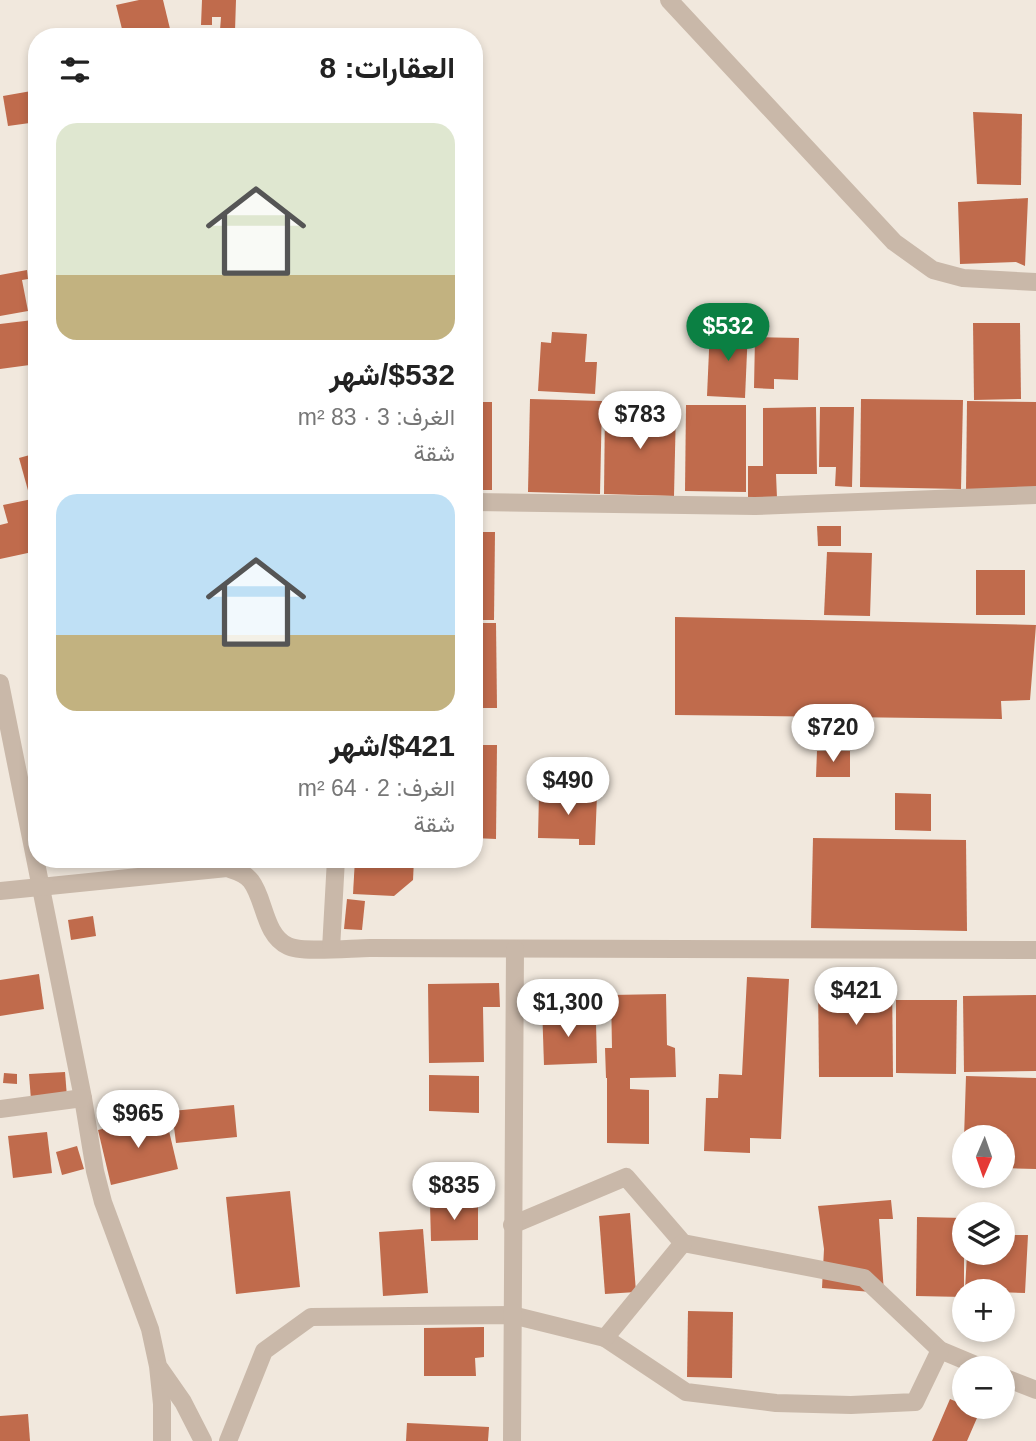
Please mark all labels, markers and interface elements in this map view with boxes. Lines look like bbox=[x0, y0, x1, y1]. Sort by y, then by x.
icon: filters bbox=[56, 51, 94, 89]
text: العقارات: 8 bbox=[319, 51, 455, 84]
icon: home bbox=[193, 168, 319, 294]
pin: $532 bbox=[687, 304, 769, 363]
text: $532 bbox=[702, 313, 754, 339]
text: $532/شهر bbox=[329, 358, 455, 391]
pin: $783 bbox=[599, 392, 681, 451]
text: $783 bbox=[614, 401, 666, 427]
text: الغرف: 3 · 83 m² bbox=[298, 404, 455, 430]
text: شقة bbox=[413, 440, 455, 466]
icon: home bbox=[193, 539, 319, 665]
pin: $720 bbox=[792, 704, 874, 764]
text: $720 bbox=[807, 714, 859, 740]
text: $421/شهر bbox=[329, 729, 455, 762]
pin: $490 bbox=[527, 758, 609, 817]
text: $490 bbox=[542, 767, 594, 793]
text: الغرف: 2 · 64 m² bbox=[298, 775, 455, 801]
text: شقة bbox=[413, 811, 455, 837]
pin: $421 bbox=[815, 968, 897, 1027]
text: $421 bbox=[830, 977, 882, 1003]
pin: $1,300 bbox=[511, 979, 625, 1039]
text: $1,300 bbox=[533, 989, 603, 1015]
pin: $965 bbox=[97, 1090, 179, 1150]
text: $965 bbox=[112, 1100, 164, 1126]
north arrow bbox=[952, 1125, 1015, 1188]
map controls bbox=[952, 1125, 1015, 1419]
pin: $835 bbox=[413, 1162, 495, 1222]
text: $835 bbox=[428, 1172, 480, 1198]
button: layers bbox=[952, 1202, 1015, 1265]
button: + bbox=[952, 1279, 1015, 1342]
button: − bbox=[952, 1356, 1015, 1419]

